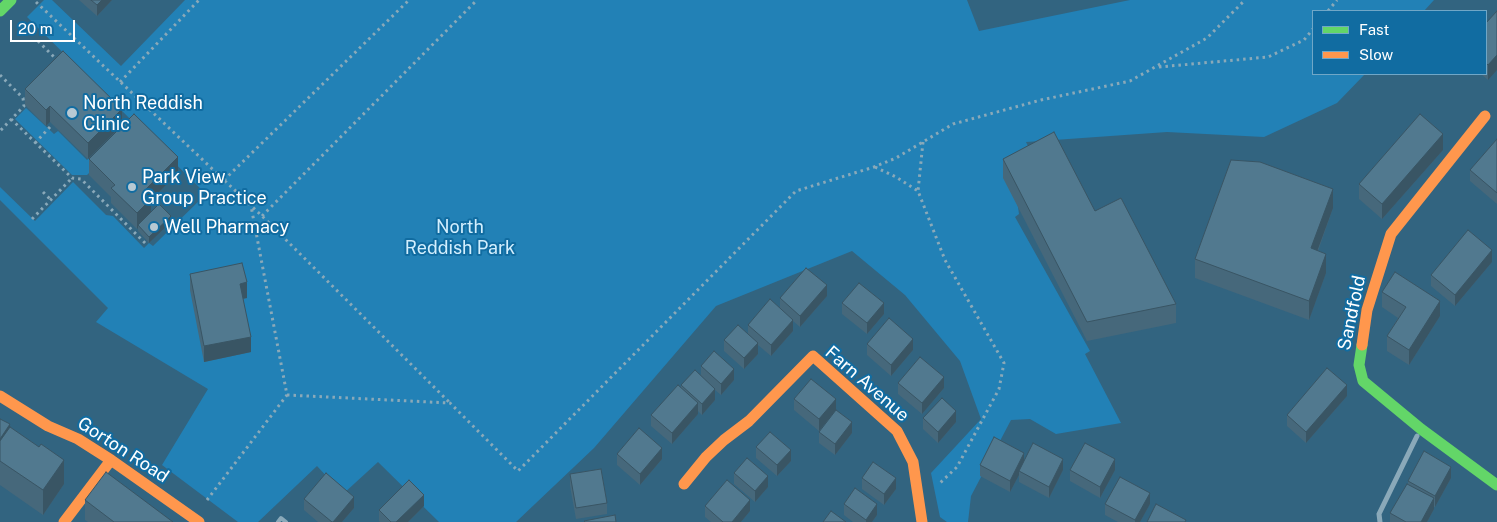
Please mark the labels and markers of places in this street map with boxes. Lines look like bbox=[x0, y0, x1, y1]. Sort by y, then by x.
place label: North Reddish Clinic bbox=[83, 92, 203, 134]
marker: North Reddish Clinic bbox=[65, 106, 79, 120]
place label: Park View Group Practice bbox=[142, 166, 267, 208]
marker: Park View Group Practice bbox=[126, 181, 138, 193]
place label: Well Pharmacy bbox=[164, 216, 289, 238]
marker: Well Pharmacy bbox=[148, 221, 160, 233]

